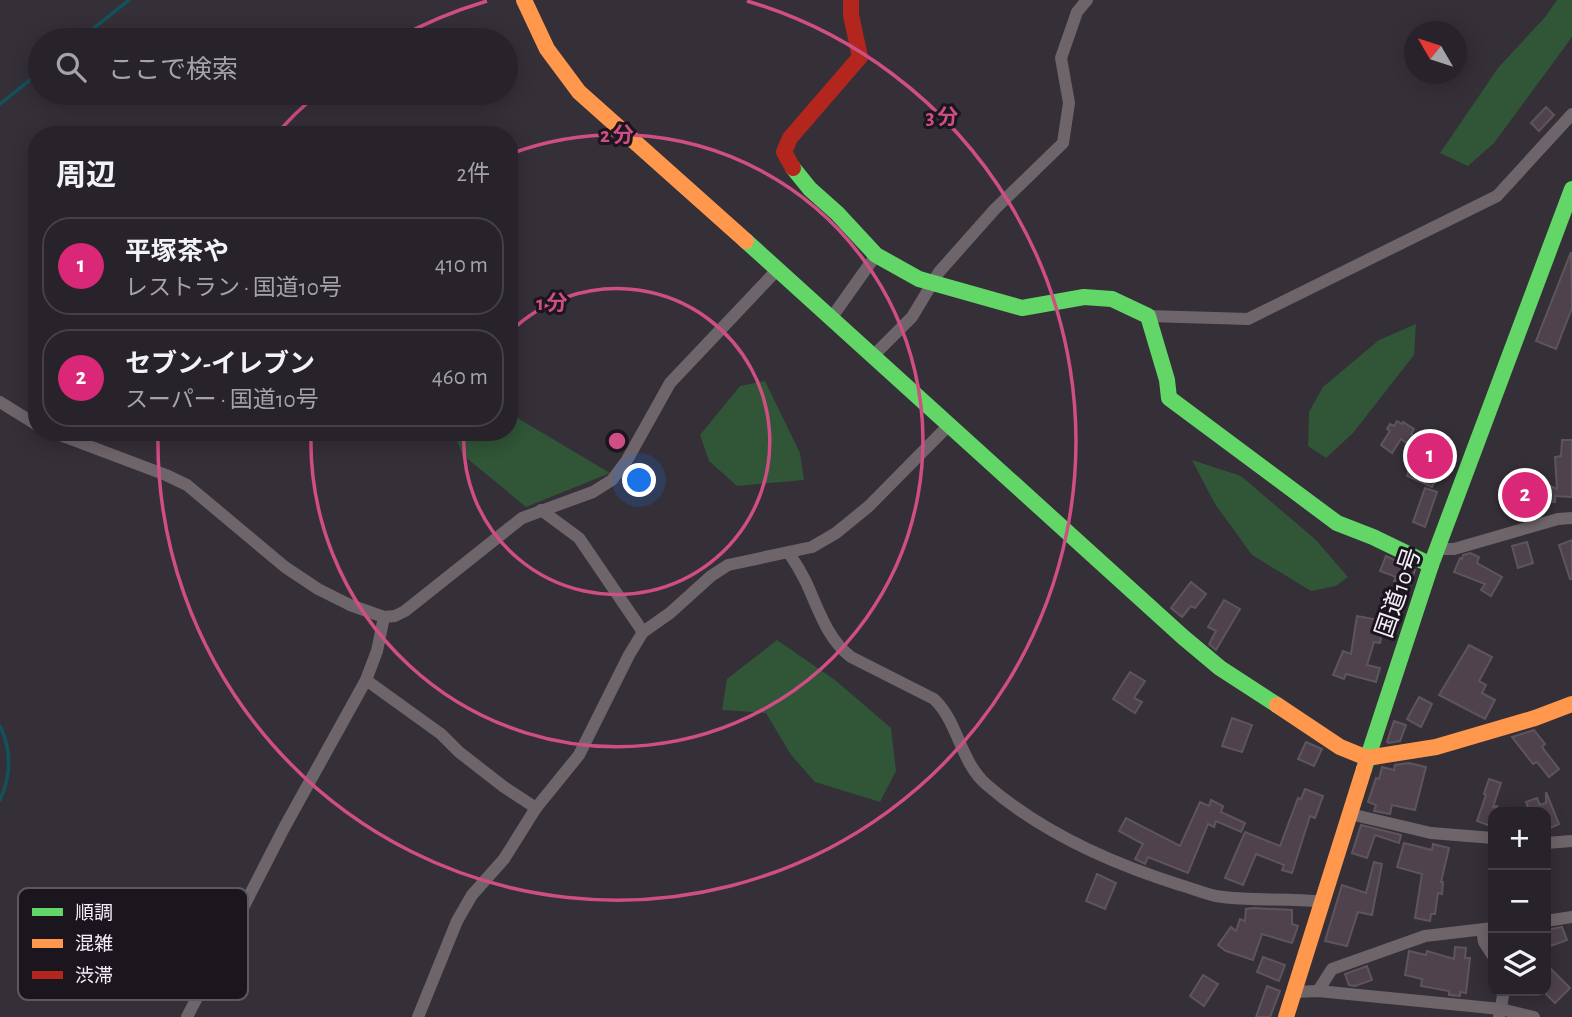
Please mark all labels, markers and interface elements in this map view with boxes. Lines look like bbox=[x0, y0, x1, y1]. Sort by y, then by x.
north arrow bbox=[1404, 21, 1467, 84]
search box bbox=[28, 28, 518, 105]
icon: search bbox=[52, 48, 90, 86]
text: ここで検索 bbox=[108, 57, 238, 83]
text: 3 分 bbox=[925, 106, 959, 128]
text: 2 分 bbox=[600, 124, 634, 146]
text: 周辺 bbox=[56, 161, 116, 191]
text: 2件 bbox=[457, 163, 490, 186]
text: 平塚茶や bbox=[125, 239, 229, 265]
text: 1 bbox=[77, 254, 85, 277]
text: 410 m bbox=[435, 254, 488, 277]
text: レストラン · 国道10号 bbox=[125, 277, 342, 300]
text: 1 分 bbox=[536, 292, 568, 314]
text: セブン-イレブン bbox=[125, 351, 315, 377]
text: 2 bbox=[76, 366, 86, 389]
text: 460 m bbox=[432, 366, 488, 389]
text: スーパー · 国道10号 bbox=[125, 389, 319, 412]
centre of rings bbox=[605, 429, 629, 453]
pin: 1 bbox=[1407, 430, 1453, 482]
your location bbox=[622, 463, 656, 497]
pin: 2 bbox=[1502, 469, 1548, 521]
street label: 国道10号 bbox=[1371, 545, 1425, 641]
map controls bbox=[1488, 807, 1551, 996]
button: + bbox=[1488, 807, 1551, 870]
button: − bbox=[1488, 870, 1551, 933]
legend bbox=[18, 888, 248, 1000]
text: 順調 bbox=[75, 903, 113, 923]
text: 混雑 bbox=[75, 933, 113, 954]
button: layers bbox=[1488, 933, 1551, 996]
text: 渋滞 bbox=[75, 965, 113, 986]

